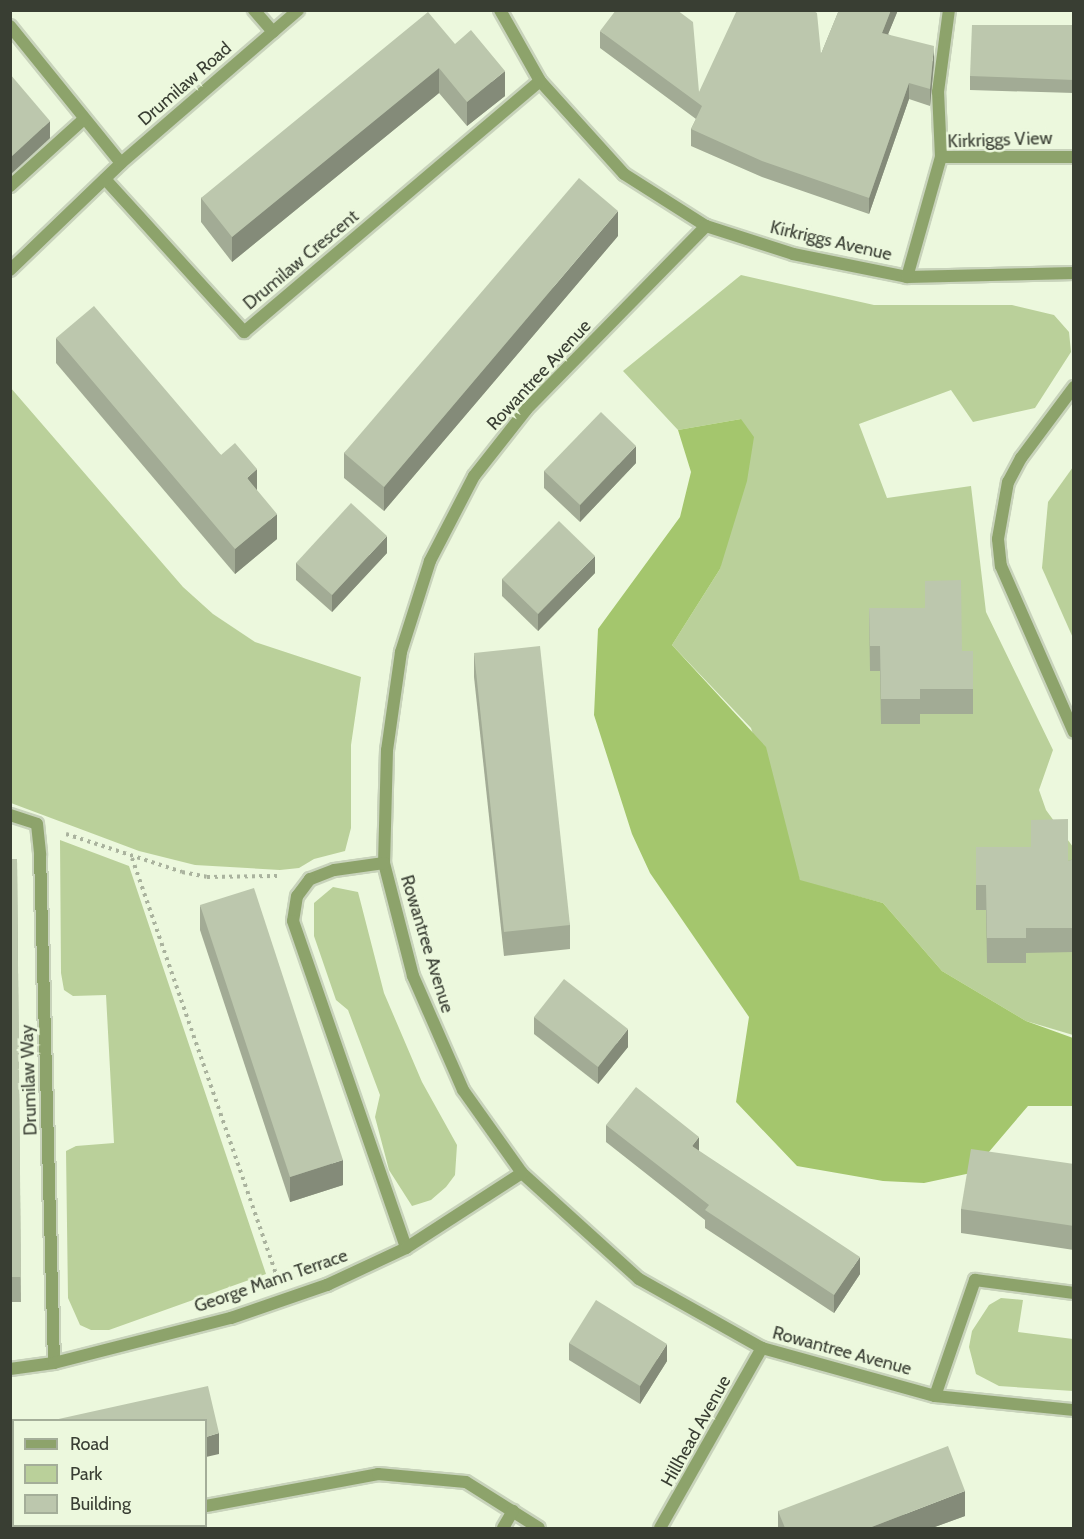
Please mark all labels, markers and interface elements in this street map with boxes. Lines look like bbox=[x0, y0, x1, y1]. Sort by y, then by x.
street label: Drumilaw Road bbox=[134, 38, 236, 130]
street label: Kirkriggs View bbox=[947, 127, 1053, 153]
street label: Drumilaw Crescent bbox=[239, 206, 363, 314]
street label: Kirkriggs Avenue bbox=[768, 217, 894, 265]
street label: Rowantree Avenue bbox=[482, 315, 596, 435]
street label: Rowantree Avenue bbox=[396, 872, 458, 1016]
street label: Drumilaw Way bbox=[16, 1024, 42, 1136]
street label: George Mann Terrace bbox=[191, 1245, 351, 1317]
street label: Rowantree Avenue bbox=[770, 1322, 914, 1380]
street label: Hillhead Avenue bbox=[657, 1372, 735, 1490]
legend bbox=[12, 1419, 207, 1527]
text: Road bbox=[70, 1433, 109, 1455]
text: Park bbox=[70, 1463, 102, 1485]
text: Building bbox=[70, 1493, 131, 1515]

